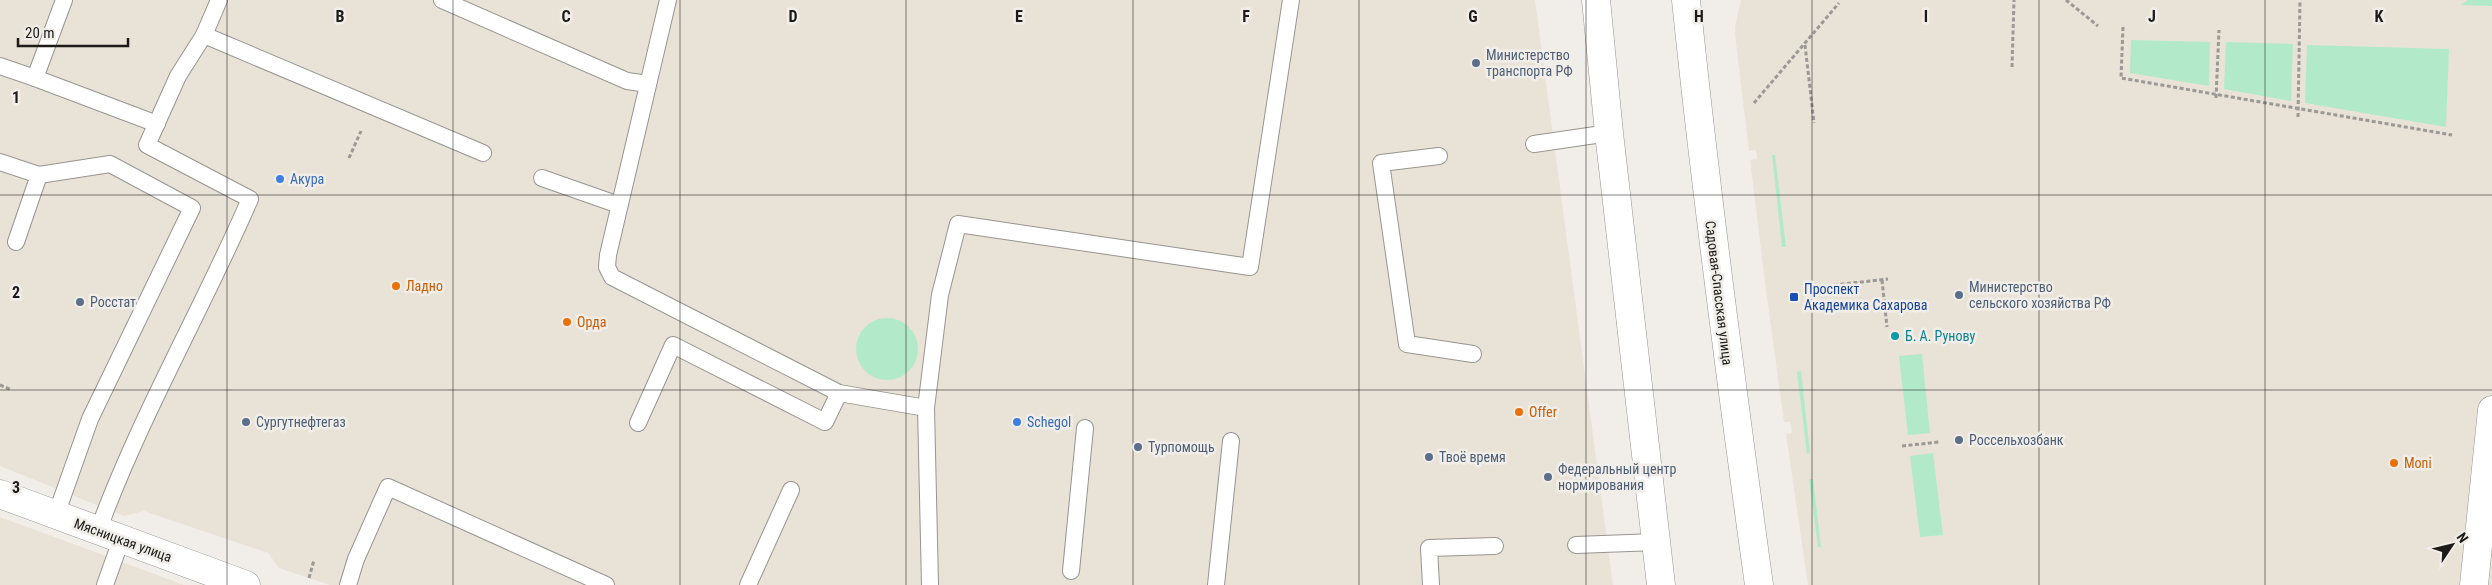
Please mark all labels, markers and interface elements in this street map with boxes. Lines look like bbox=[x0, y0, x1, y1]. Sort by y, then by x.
text: B bbox=[336, 7, 345, 26]
text: C bbox=[561, 7, 571, 26]
text: D bbox=[788, 7, 798, 26]
text: E bbox=[1015, 7, 1023, 26]
text: F bbox=[1242, 7, 1250, 26]
text: G bbox=[1468, 7, 1478, 26]
text: H bbox=[1694, 7, 1704, 26]
text: I bbox=[1924, 7, 1928, 26]
text: J bbox=[2148, 7, 2156, 26]
text: K bbox=[2375, 7, 2384, 26]
scale bar bbox=[18, 15, 128, 47]
text: 20 m bbox=[25, 24, 55, 42]
place label: Министерство транспорта РФ bbox=[1486, 47, 1573, 79]
marker: Министерство транспорта РФ bbox=[1470, 57, 1482, 69]
text: 1 bbox=[12, 88, 20, 107]
place label: Акура bbox=[290, 171, 324, 187]
marker: Акура bbox=[274, 173, 286, 185]
street label: Садовая-Спасская улица bbox=[1702, 220, 1736, 366]
place label: Ладно bbox=[406, 278, 443, 294]
place label: Министерство сельского хозяйства РФ bbox=[1969, 279, 2111, 311]
marker: Ладно bbox=[390, 280, 402, 292]
place label: Проспект Академика Сахарова bbox=[1804, 281, 1928, 313]
text: 2 bbox=[12, 283, 20, 302]
marker: Министерство сельского хозяйства РФ bbox=[1953, 289, 1965, 301]
marker: Проспект Академика Сахарова bbox=[1788, 291, 1800, 303]
place label: Росстат bbox=[90, 294, 136, 310]
marker: Росстат bbox=[74, 296, 86, 308]
place label: Орда bbox=[577, 314, 606, 330]
marker: Орда bbox=[561, 316, 573, 328]
place label: Б. А. Рунову bbox=[1905, 328, 1975, 344]
marker: Б. А. Рунову bbox=[1889, 330, 1901, 342]
place label: Offer bbox=[1529, 404, 1557, 420]
marker: Offer bbox=[1513, 406, 1525, 418]
place label: Сургутнефтегаз bbox=[256, 414, 346, 430]
place label: Schegol bbox=[1027, 414, 1071, 430]
marker: Сургутнефтегаз bbox=[240, 416, 252, 428]
marker: Schegol bbox=[1011, 416, 1023, 428]
place label: Россельхозбанк bbox=[1969, 432, 2064, 448]
marker: Россельхозбанк bbox=[1953, 434, 1965, 446]
place label: Турпомощь bbox=[1148, 439, 1215, 455]
marker: Турпомощь bbox=[1132, 441, 1144, 453]
place label: Твоё время bbox=[1439, 449, 1506, 465]
marker: Твоё время bbox=[1423, 451, 1435, 463]
place label: Moni bbox=[2404, 455, 2432, 471]
marker: Moni bbox=[2388, 457, 2400, 469]
place label: Федеральный центр нормирования bbox=[1558, 461, 1677, 493]
marker: Федеральный центр нормирования bbox=[1542, 471, 1554, 483]
text: 3 bbox=[12, 478, 20, 497]
street label: Мясницкая улица bbox=[72, 515, 174, 565]
north arrow bbox=[2427, 520, 2477, 570]
text: N bbox=[2454, 529, 2472, 546]

